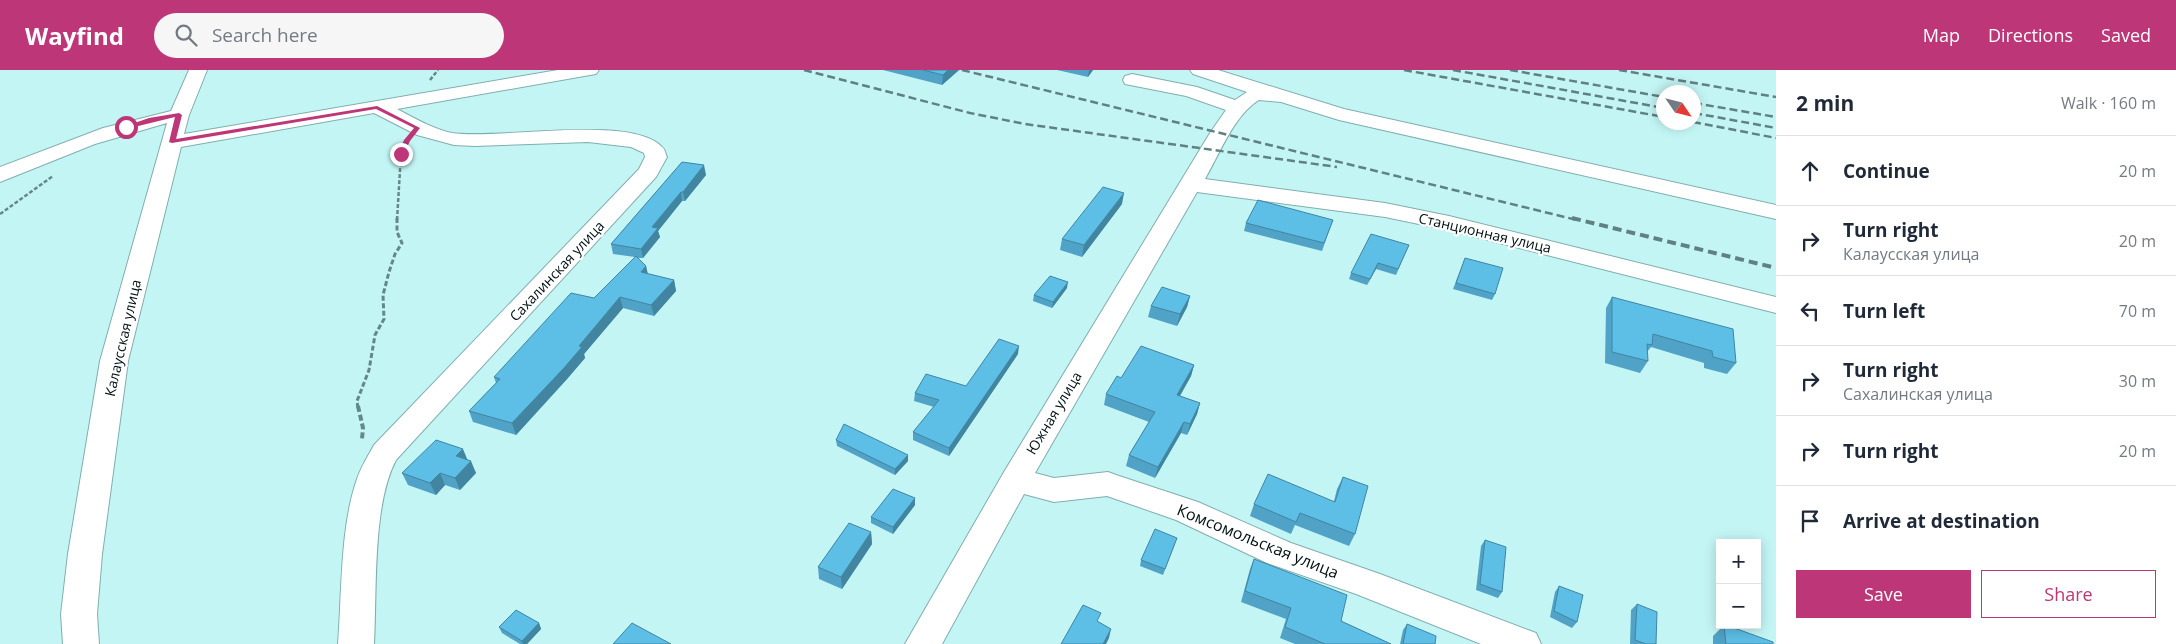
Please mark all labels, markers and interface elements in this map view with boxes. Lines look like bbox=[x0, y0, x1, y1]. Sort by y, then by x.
search box bbox=[154, 13, 504, 58]
text: Wayfind bbox=[25, 19, 124, 52]
icon: search bbox=[172, 21, 200, 49]
text: Search here bbox=[212, 22, 318, 48]
text: Map bbox=[1923, 23, 1960, 47]
text: Directions bbox=[1988, 23, 2073, 47]
text: Saved bbox=[2101, 23, 2151, 47]
north arrow bbox=[1656, 85, 1701, 130]
text: 2 min bbox=[1796, 89, 1854, 117]
text: Walk · 160 m bbox=[2061, 92, 2156, 114]
route start bbox=[115, 116, 138, 139]
route end bbox=[390, 143, 413, 166]
icon: ahead bbox=[1796, 157, 1824, 185]
text: Continue bbox=[1843, 158, 1930, 184]
text: 20 m bbox=[2119, 160, 2156, 182]
street label: Станционная улица bbox=[1417, 208, 1553, 257]
street label: Сахалинская улица bbox=[505, 216, 608, 325]
text: Turn right bbox=[1843, 217, 1938, 243]
icon: right bbox=[1796, 227, 1824, 255]
text: 20 m bbox=[2119, 230, 2156, 252]
text: Калаусская улица bbox=[1843, 243, 1979, 265]
street label: Калаусская улица bbox=[100, 278, 145, 398]
icon: left bbox=[1796, 297, 1824, 325]
text: Turn left bbox=[1843, 298, 1925, 324]
text: 70 m bbox=[2119, 300, 2156, 322]
text: Turn right bbox=[1843, 357, 1938, 383]
icon: right bbox=[1796, 367, 1824, 395]
street label: Южная улица bbox=[1021, 368, 1086, 458]
text: 30 m bbox=[2119, 370, 2156, 392]
text: Сахалинская улица bbox=[1843, 383, 1993, 405]
icon: right bbox=[1796, 437, 1824, 465]
text: Turn right bbox=[1843, 438, 1938, 464]
text: 20 m bbox=[2119, 440, 2156, 462]
street label: Комсомольская улица bbox=[1174, 498, 1342, 584]
icon: arrive bbox=[1796, 507, 1824, 535]
text: Arrive at destination bbox=[1843, 508, 2040, 534]
map controls bbox=[1716, 539, 1761, 629]
button: + bbox=[1716, 539, 1761, 584]
button: Save bbox=[1796, 570, 1971, 618]
button: Share bbox=[1981, 570, 2156, 618]
button: − bbox=[1716, 584, 1761, 629]

